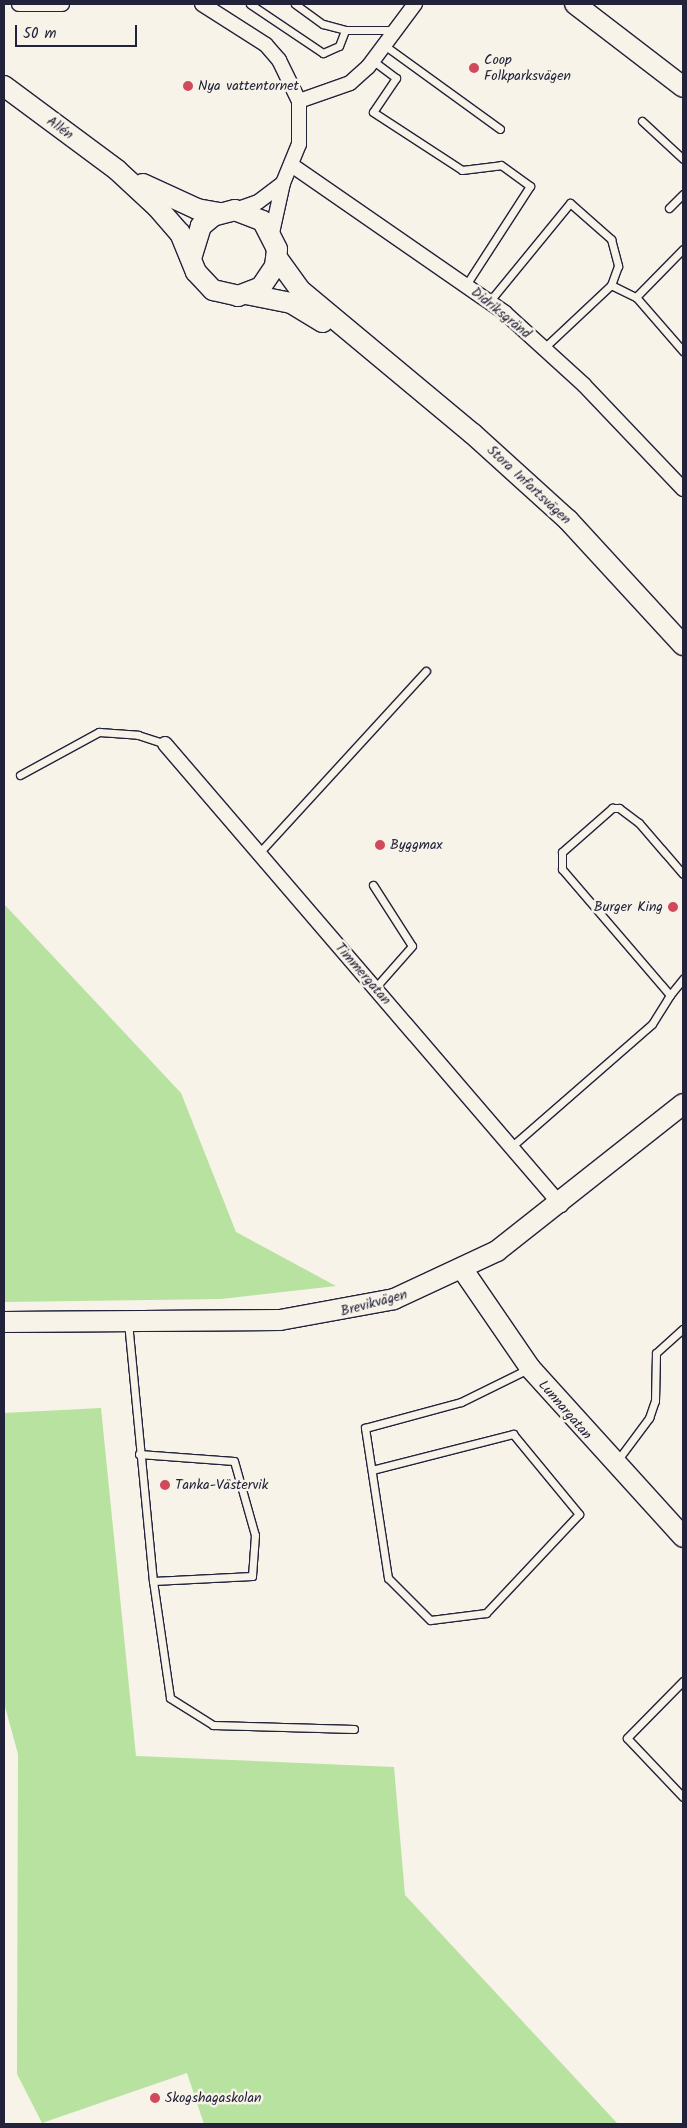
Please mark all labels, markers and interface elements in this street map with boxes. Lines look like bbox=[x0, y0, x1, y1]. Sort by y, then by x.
scale bar bbox=[18, 15, 140, 47]
text: 50 m bbox=[23, 22, 57, 46]
place label: Coop Folkparksvägen bbox=[484, 52, 571, 84]
marker: Coop Folkparksvägen bbox=[468, 62, 480, 74]
place label: Nya vattentornet bbox=[198, 78, 299, 94]
marker: Nya vattentornet bbox=[182, 80, 194, 92]
street label: Allén bbox=[43, 113, 77, 143]
street label: Didriksgränd bbox=[468, 284, 534, 342]
street label: Stora Infartsvägen bbox=[484, 442, 574, 528]
place label: Byggmax bbox=[390, 837, 442, 853]
marker: Byggmax bbox=[374, 839, 386, 851]
place label: Burger King bbox=[594, 899, 663, 915]
marker: Burger King bbox=[667, 901, 679, 913]
street label: Timmergatan bbox=[331, 940, 395, 1008]
street label: Brevikvägen bbox=[339, 1286, 409, 1320]
street label: Lunnargatan bbox=[535, 1377, 595, 1443]
place label: Tanka-Västervik bbox=[175, 1477, 268, 1493]
marker: Tanka-Västervik bbox=[159, 1479, 171, 1491]
place label: Skogshagaskolan bbox=[165, 2090, 262, 2106]
marker: Skogshagaskolan bbox=[149, 2092, 161, 2104]

